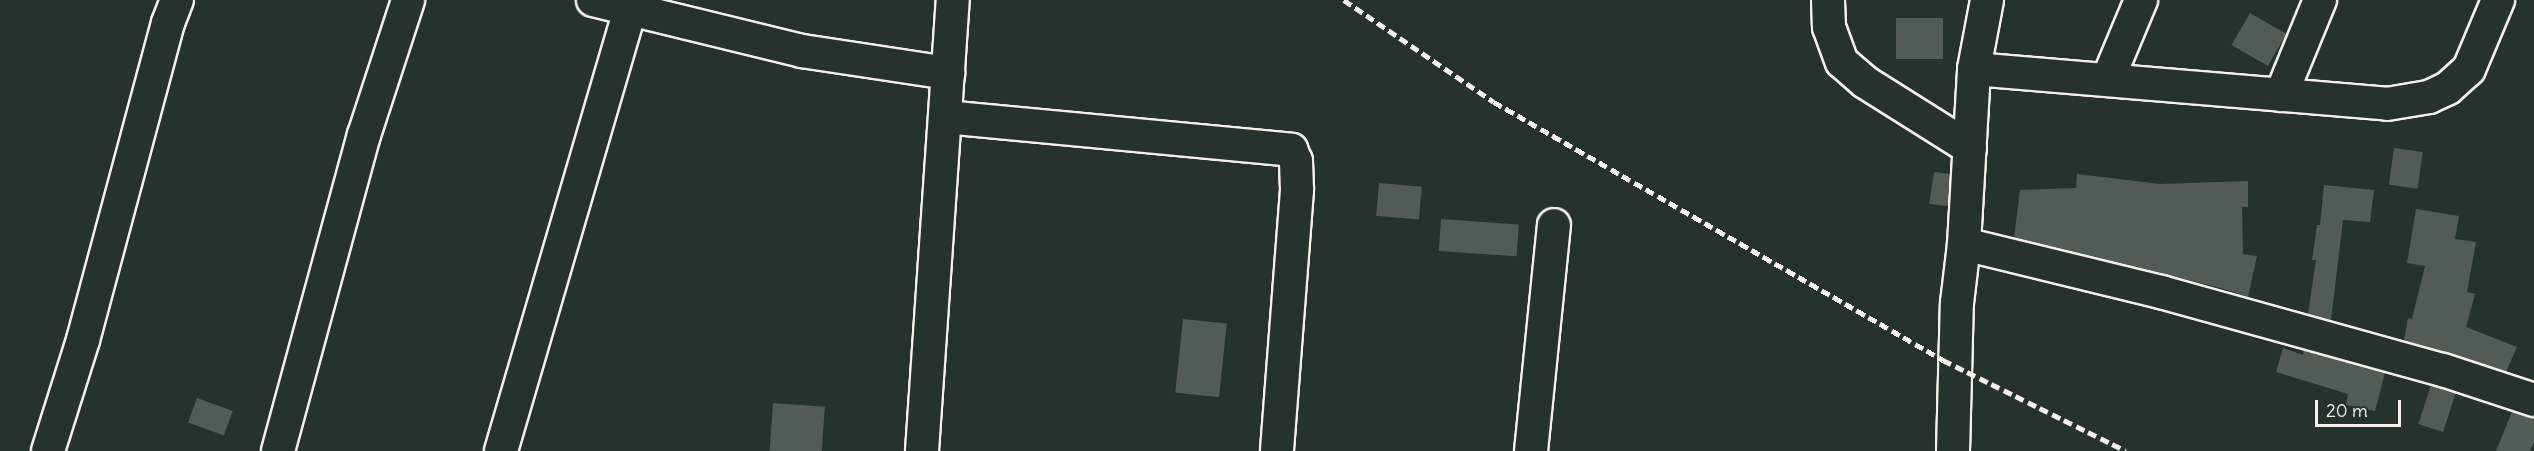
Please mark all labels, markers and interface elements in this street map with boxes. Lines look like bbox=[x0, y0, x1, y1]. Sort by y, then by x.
scale bar bbox=[2318, 388, 2404, 426]
text: 20 m bbox=[2326, 399, 2368, 422]

